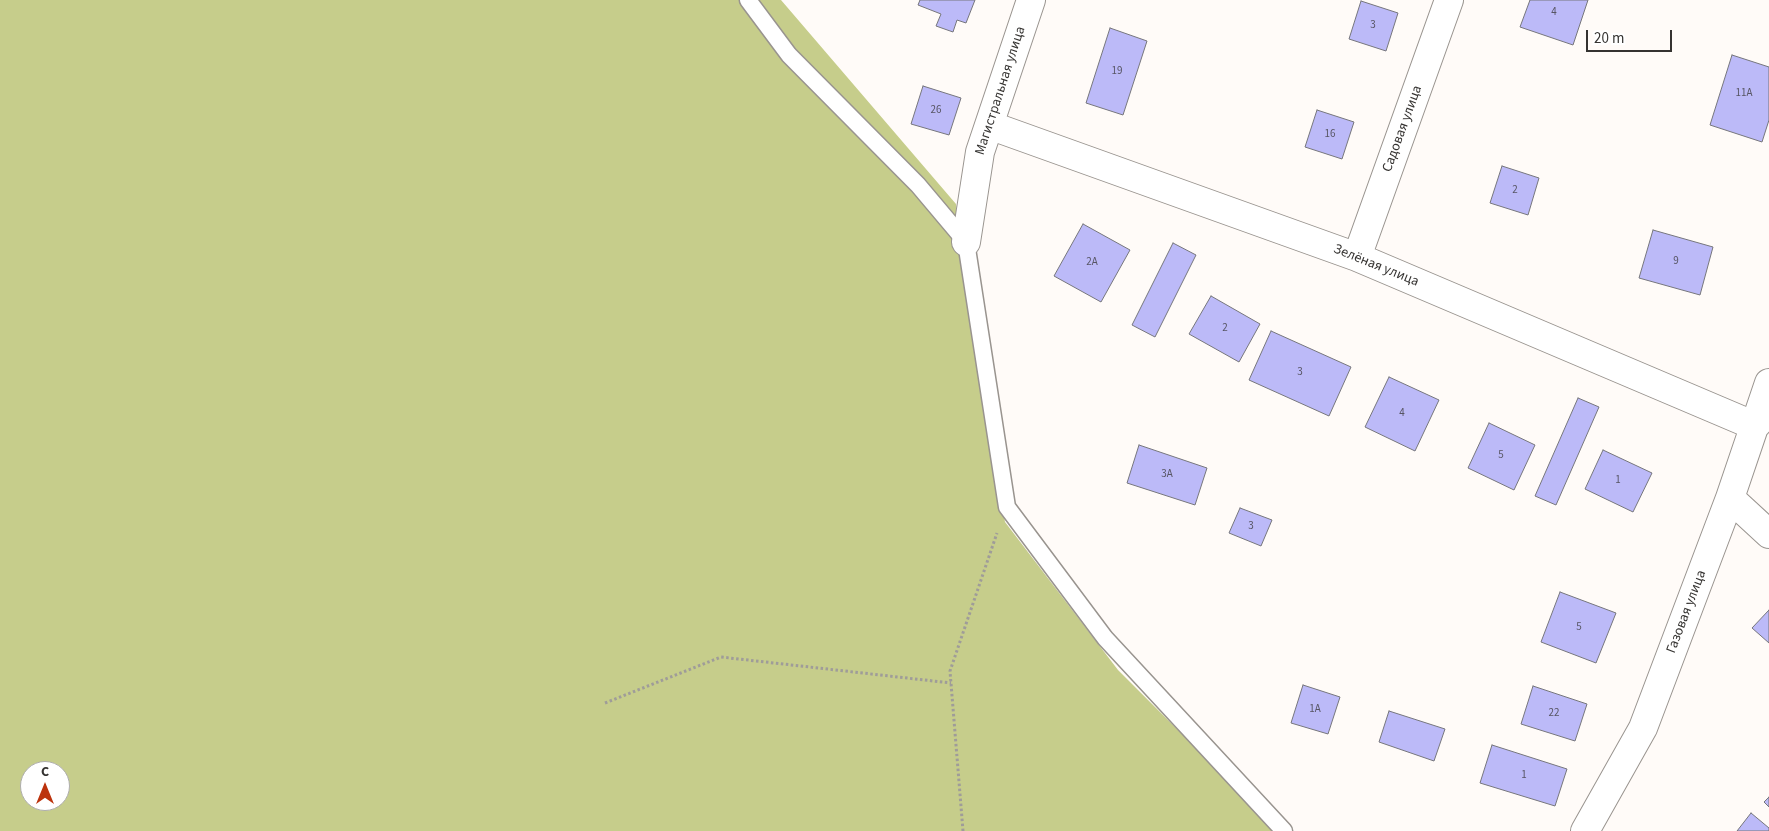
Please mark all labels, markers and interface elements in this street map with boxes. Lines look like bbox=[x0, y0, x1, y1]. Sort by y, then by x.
house number: 4 bbox=[1551, 6, 1557, 20]
house number: 3 bbox=[1370, 19, 1376, 33]
scale bar bbox=[1589, 20, 1675, 52]
street label: Магистральная улица bbox=[972, 25, 1030, 157]
text: 20 m bbox=[1594, 28, 1624, 49]
house number: 19 bbox=[1112, 65, 1122, 79]
street label: Садовая улица bbox=[1380, 83, 1426, 175]
house number: 11А bbox=[1736, 87, 1752, 101]
house number: 26 bbox=[931, 104, 941, 118]
house number: 16 bbox=[1325, 128, 1335, 142]
house number: 2 bbox=[1512, 184, 1518, 198]
street label: Зелёная улица bbox=[1331, 241, 1421, 291]
house number: 9 bbox=[1673, 255, 1679, 269]
house number: 2А bbox=[1086, 256, 1098, 270]
house number: 2 bbox=[1222, 322, 1228, 336]
house number: 3 bbox=[1297, 366, 1303, 380]
house number: 4 bbox=[1399, 407, 1405, 421]
house number: 5 bbox=[1498, 449, 1504, 463]
house number: 3А bbox=[1161, 468, 1173, 482]
house number: 1 bbox=[1615, 474, 1621, 488]
house number: 3 bbox=[1248, 520, 1254, 534]
street label: Газовая улица bbox=[1663, 568, 1711, 656]
house number: 5 bbox=[1576, 621, 1582, 635]
house number: 1А bbox=[1309, 703, 1321, 717]
house number: 22 bbox=[1549, 707, 1559, 721]
north arrow bbox=[20, 761, 70, 811]
text: С bbox=[41, 762, 49, 782]
house number: 1 bbox=[1521, 769, 1527, 783]

